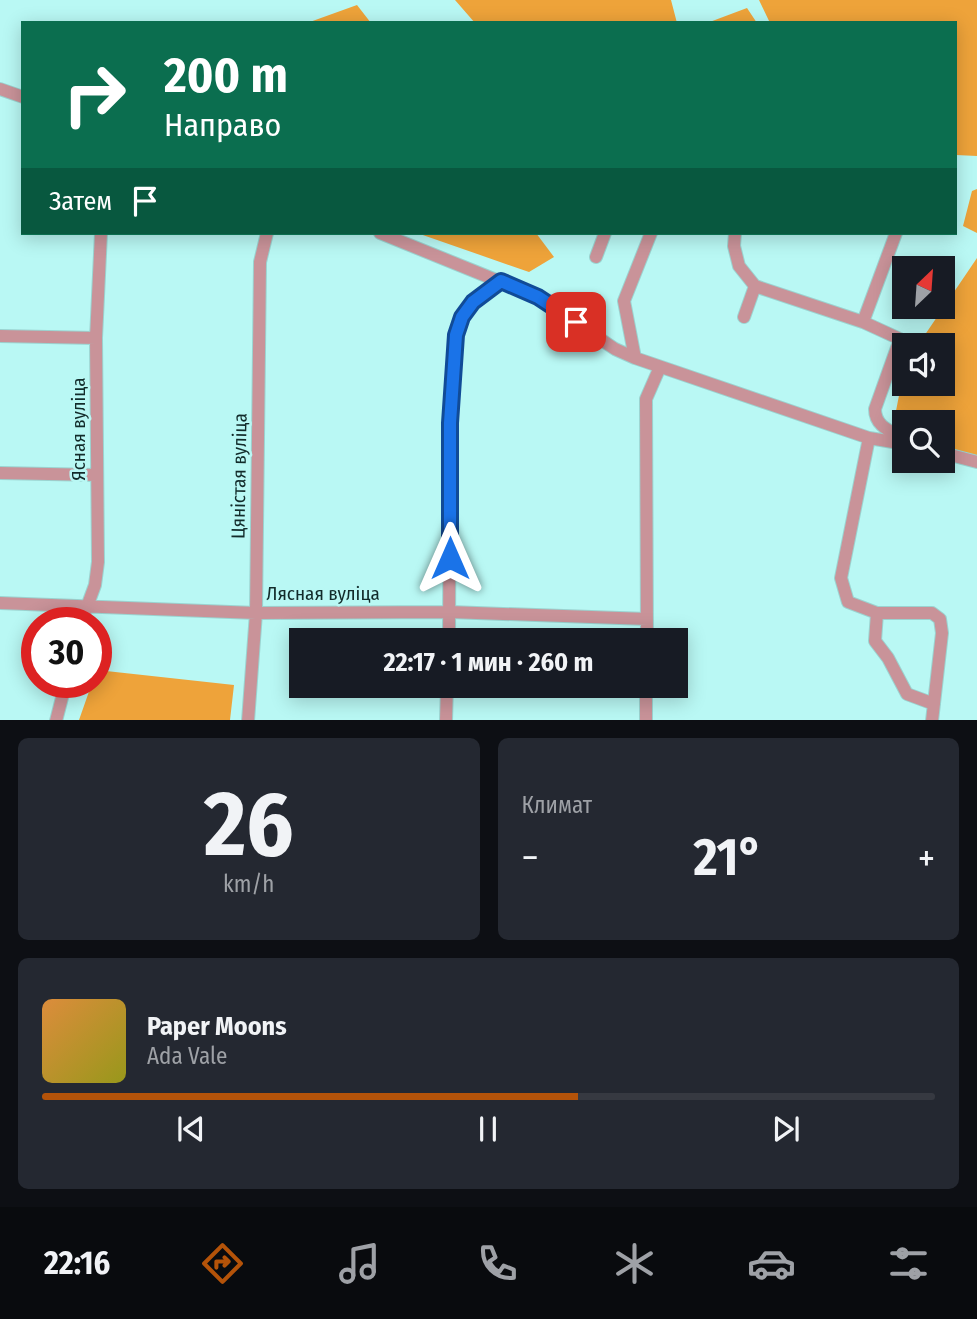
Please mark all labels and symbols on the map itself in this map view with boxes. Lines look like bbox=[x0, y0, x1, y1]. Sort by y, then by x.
north arrow bbox=[892, 256, 956, 318]
pin bbox=[546, 292, 606, 352]
street label: Ясная вуліца bbox=[67, 377, 90, 481]
street label: Цяністая вуліца bbox=[226, 413, 252, 539]
position arrow bbox=[413, 521, 487, 595]
street label: Лясная вуліца bbox=[266, 582, 380, 605]
speed limit sign: 30 bbox=[21, 607, 112, 698]

